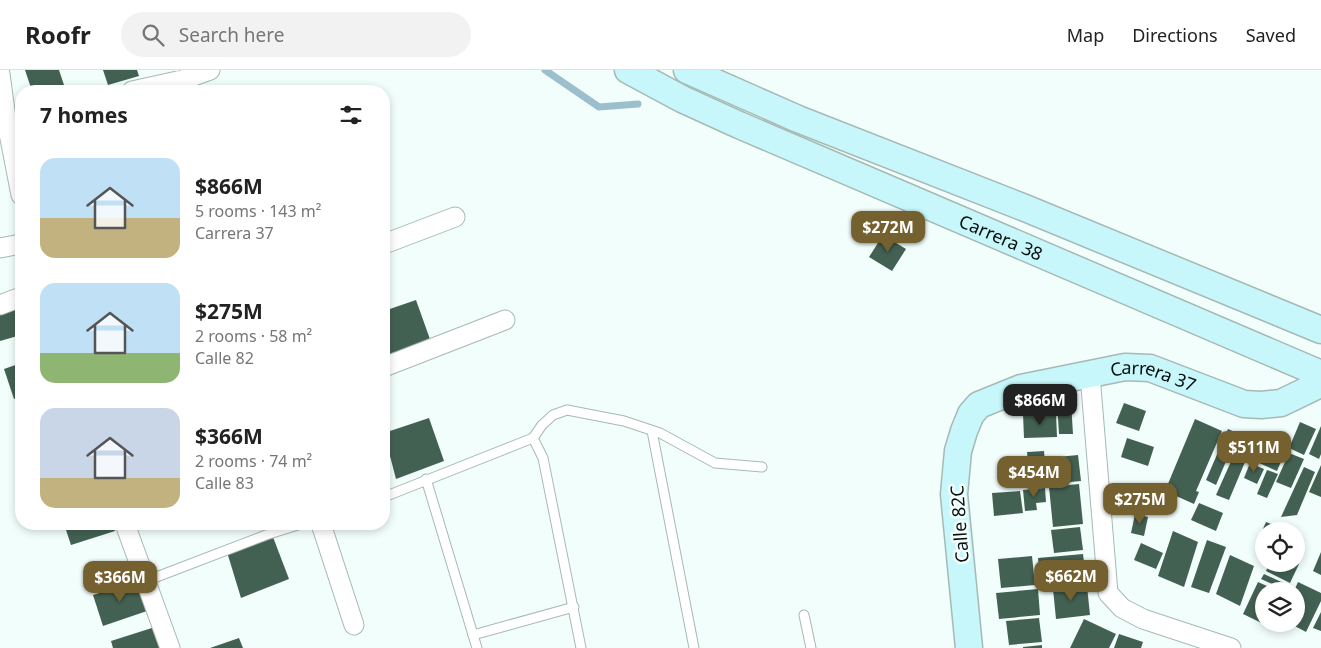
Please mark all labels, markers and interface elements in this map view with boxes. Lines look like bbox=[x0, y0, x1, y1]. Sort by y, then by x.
search box bbox=[121, 12, 471, 57]
text: Roofr bbox=[25, 18, 91, 51]
icon: search bbox=[139, 21, 167, 49]
text: Search here bbox=[179, 22, 284, 48]
text: Map bbox=[1067, 23, 1104, 47]
text: Directions bbox=[1132, 23, 1218, 47]
text: Saved bbox=[1246, 23, 1296, 47]
text: 7 homes bbox=[40, 101, 128, 129]
icon: filters bbox=[337, 101, 365, 129]
text: $866M bbox=[195, 172, 263, 200]
icon: home bbox=[80, 178, 140, 238]
text: 5 rooms · 143 m² bbox=[195, 200, 321, 222]
street label: Carrera 38 bbox=[956, 209, 1047, 266]
pin: $272M bbox=[853, 210, 923, 253]
text: $272M bbox=[862, 216, 914, 238]
text: Carrera 37 bbox=[195, 222, 274, 244]
text: $275M bbox=[195, 297, 263, 325]
icon: home bbox=[80, 303, 140, 363]
text: 2 rooms · 58 m² bbox=[195, 325, 312, 347]
text: Calle 82 bbox=[195, 347, 254, 369]
street label: Carrera 37 bbox=[1108, 355, 1200, 397]
pin: $866M bbox=[1005, 384, 1075, 426]
text: $866M bbox=[1014, 389, 1066, 411]
text: $366M bbox=[195, 422, 263, 450]
icon: home bbox=[80, 428, 140, 488]
pin: $511M bbox=[1219, 430, 1289, 473]
text: $511M bbox=[1228, 436, 1280, 458]
text: 2 rooms · 74 m² bbox=[195, 450, 312, 472]
pin: $454M bbox=[999, 456, 1069, 498]
text: $454M bbox=[1008, 461, 1060, 483]
text: Calle 83 bbox=[195, 472, 254, 494]
pin: $275M bbox=[1105, 482, 1175, 525]
street label: Calle 82C bbox=[944, 484, 974, 564]
text: $275M bbox=[1114, 488, 1166, 510]
map controls bbox=[1255, 522, 1305, 632]
button: locate bbox=[1255, 522, 1305, 572]
pin: $366M bbox=[85, 560, 155, 603]
pin: $662M bbox=[1036, 560, 1106, 602]
text: $662M bbox=[1045, 565, 1097, 587]
text: $366M bbox=[94, 566, 146, 588]
button: layers bbox=[1255, 582, 1305, 632]

